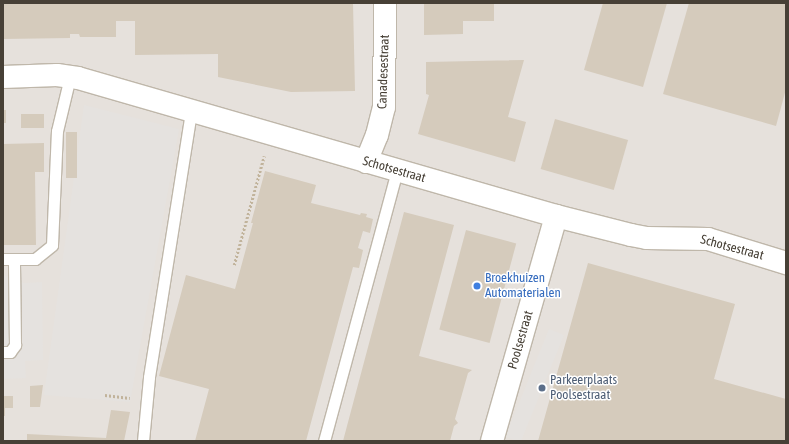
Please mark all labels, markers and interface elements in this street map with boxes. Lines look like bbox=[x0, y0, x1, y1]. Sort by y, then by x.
street label: Canadesestraat bbox=[375, 34, 393, 110]
street label: Schotsestraat bbox=[361, 154, 427, 186]
street label: Schotsestraat bbox=[699, 232, 765, 264]
place label: Broekhuizen Automaterialen bbox=[485, 271, 561, 302]
marker: Broekhuizen Automaterialen bbox=[472, 281, 482, 291]
street label: Poolsestraat bbox=[505, 309, 537, 371]
place label: Parkeerplaats Poolsestraat bbox=[550, 373, 617, 404]
marker: Parkeerplaats Poolsestraat bbox=[537, 383, 547, 393]

